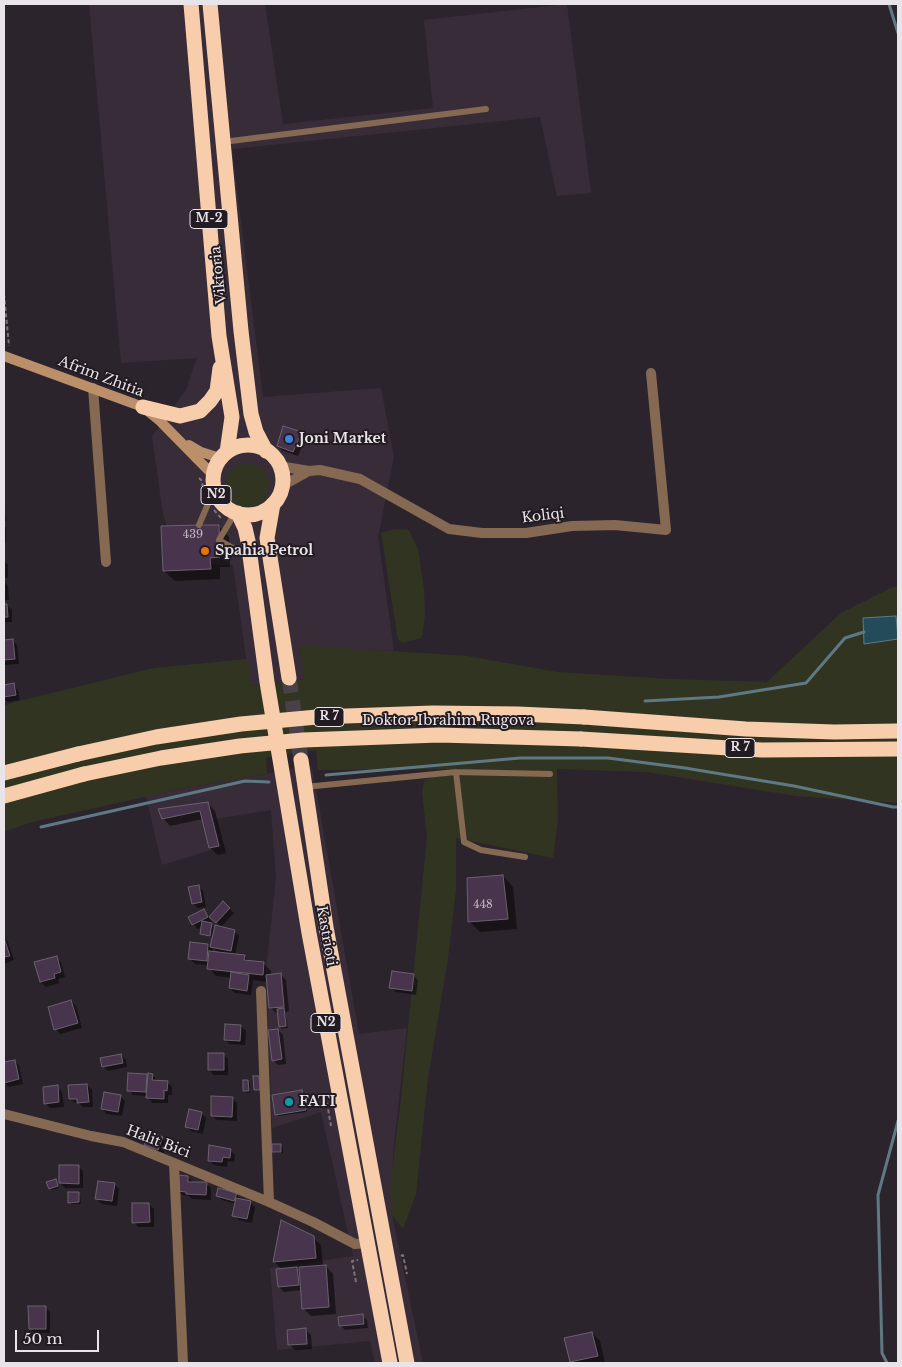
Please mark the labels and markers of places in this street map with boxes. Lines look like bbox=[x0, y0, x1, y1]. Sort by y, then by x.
place label: Joni Market bbox=[299, 431, 386, 447]
marker: Joni Market bbox=[283, 433, 295, 445]
place label: Spahia Petrol bbox=[215, 543, 313, 559]
marker: Spahia Petrol bbox=[199, 545, 211, 557]
place label: FATI bbox=[299, 1094, 336, 1110]
marker: FATI bbox=[283, 1096, 295, 1108]

